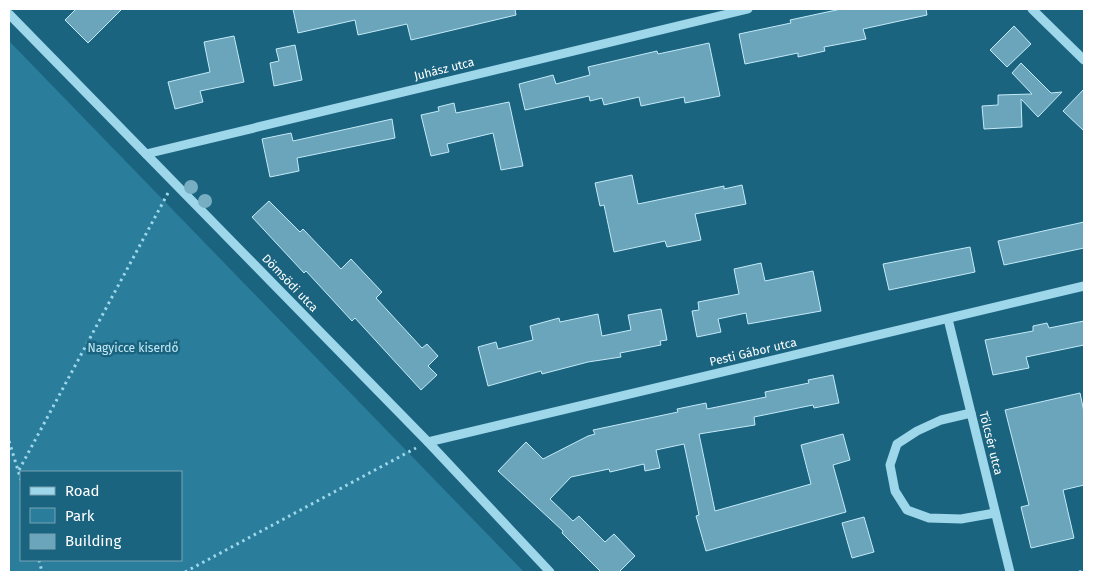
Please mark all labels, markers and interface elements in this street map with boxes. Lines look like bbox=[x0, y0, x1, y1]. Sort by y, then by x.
street label: Juhász utca bbox=[413, 55, 475, 83]
street label: Dömsödi utca bbox=[259, 251, 321, 315]
street label: Pesti Gábor utca bbox=[708, 335, 798, 369]
park label: Nagyicce kiserdő bbox=[88, 341, 178, 355]
street label: Tölcsér utca bbox=[976, 410, 1006, 476]
legend bbox=[20, 471, 182, 561]
text: Road bbox=[65, 482, 100, 500]
text: Park bbox=[65, 507, 95, 525]
text: Building bbox=[65, 532, 121, 550]

